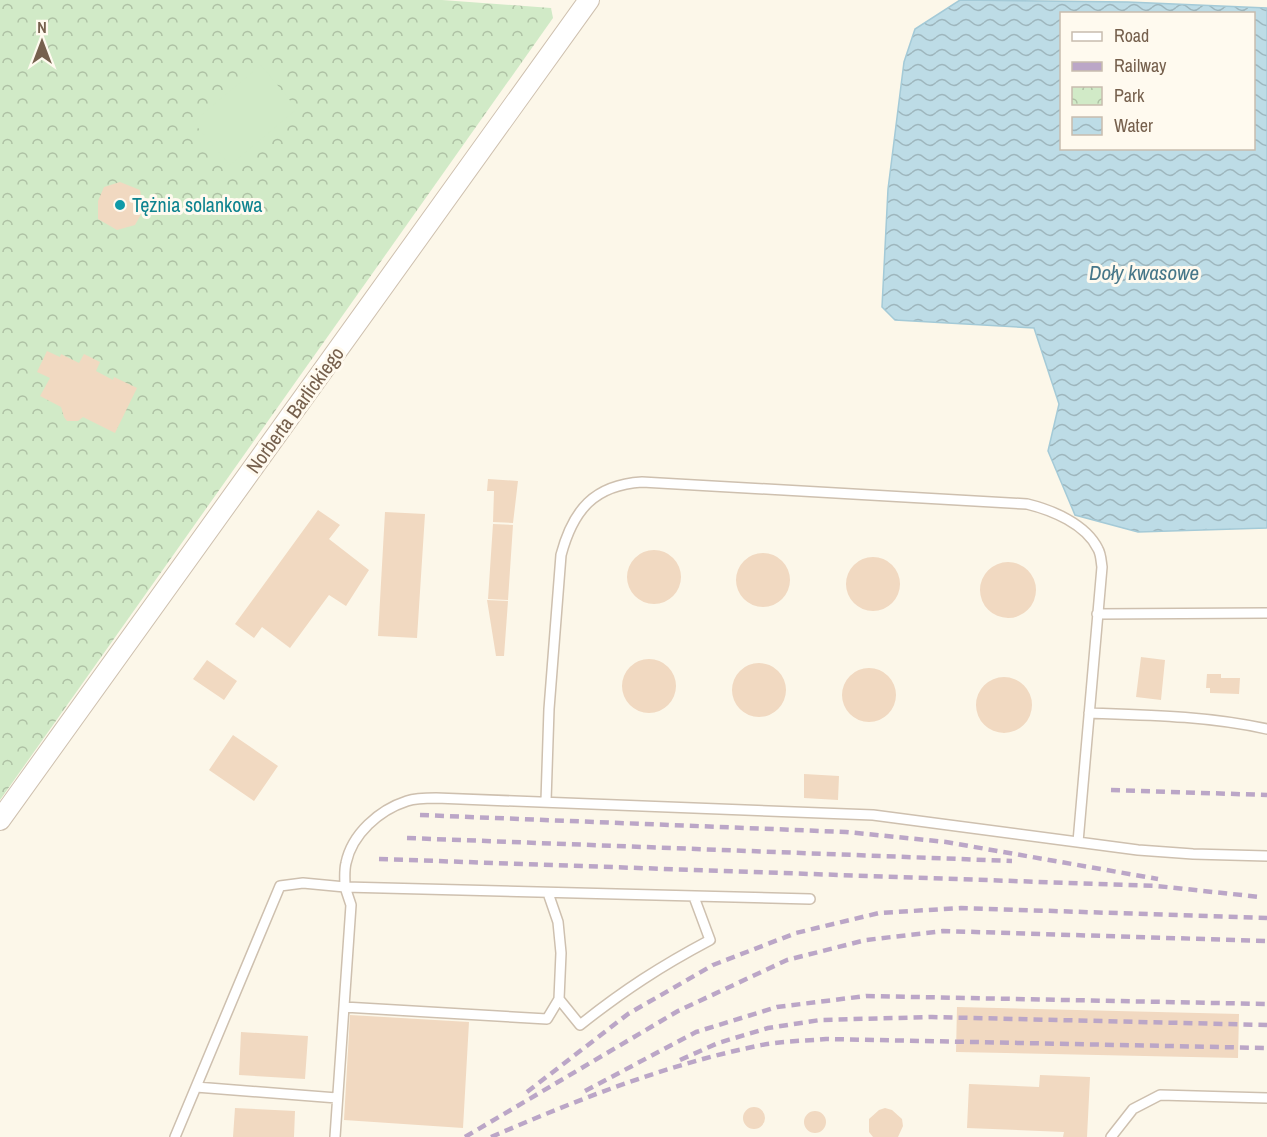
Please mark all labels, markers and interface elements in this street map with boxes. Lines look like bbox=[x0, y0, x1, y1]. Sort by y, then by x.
north arrow bbox=[12, 12, 72, 72]
legend bbox=[1060, 12, 1255, 150]
text: N bbox=[37, 16, 47, 38]
text: Road bbox=[1114, 23, 1149, 48]
text: Railway bbox=[1114, 53, 1167, 78]
text: Park bbox=[1114, 83, 1145, 108]
text: Water bbox=[1114, 113, 1153, 138]
place label: Tężnia solankowa bbox=[132, 191, 262, 218]
marker: Tężnia solankowa bbox=[113, 198, 127, 212]
water label: Doły kwasowe bbox=[1089, 258, 1199, 287]
street label: Norberta Barlickiego bbox=[239, 341, 350, 478]

